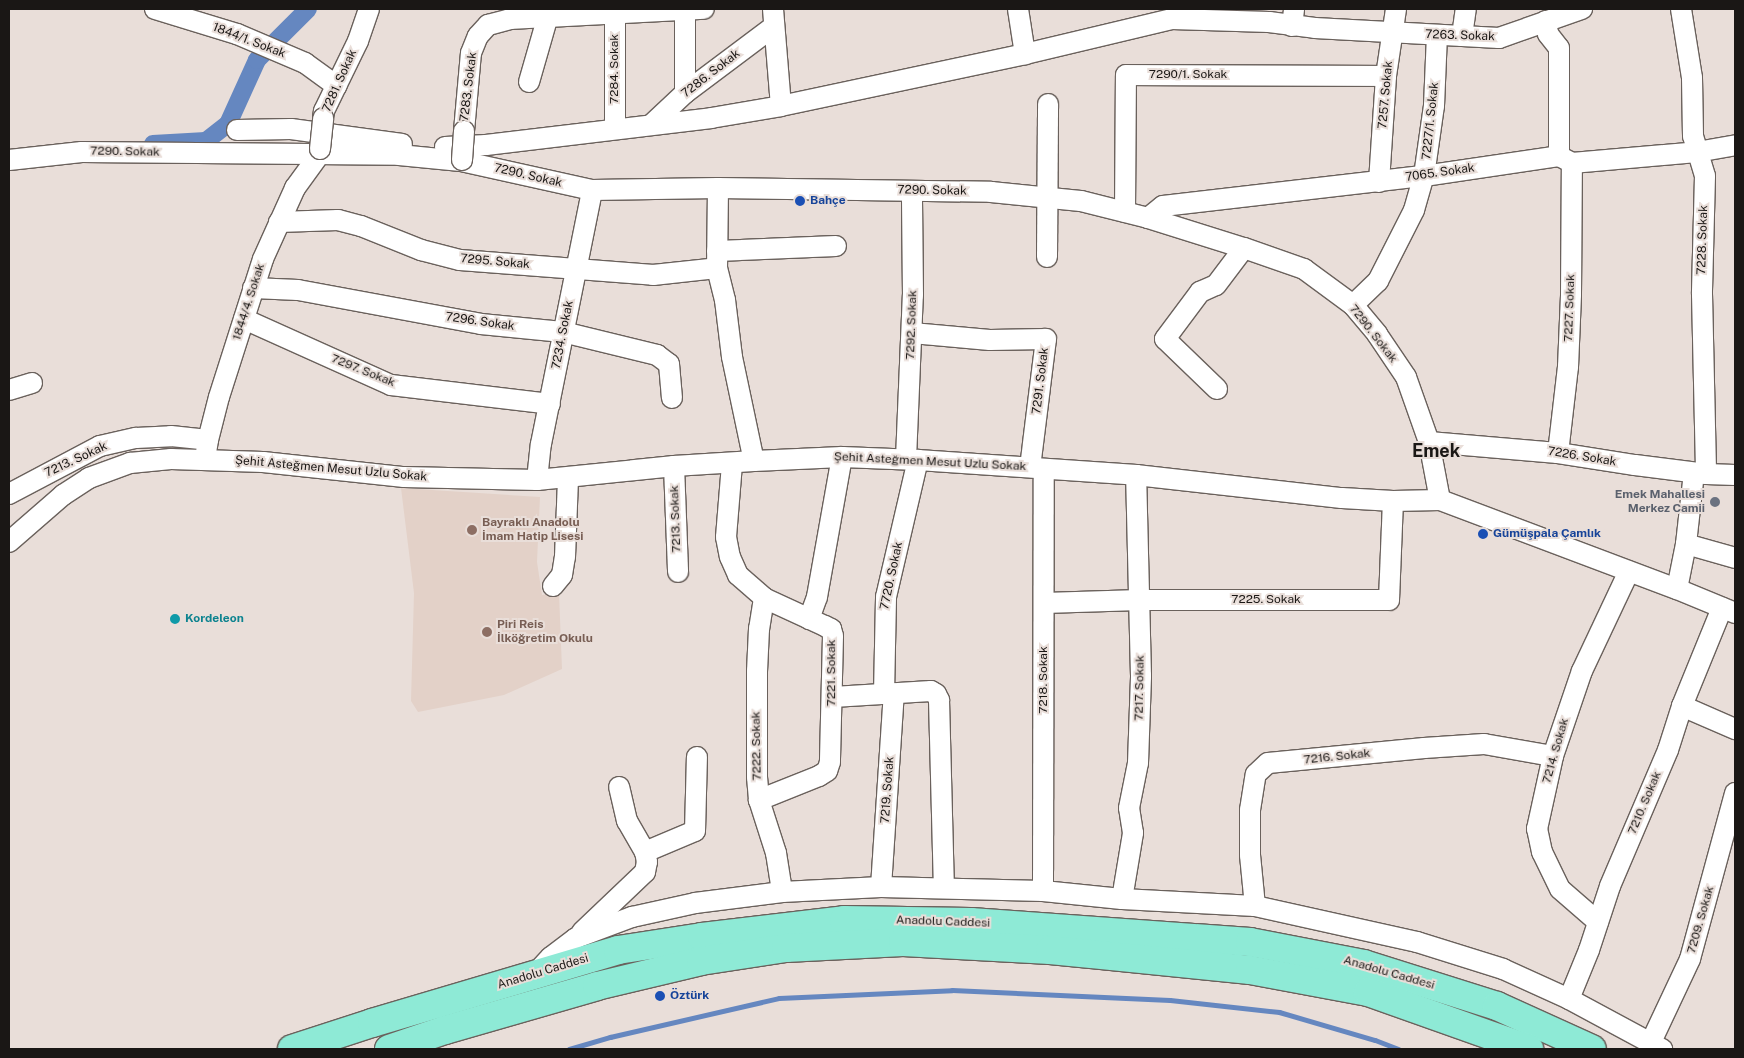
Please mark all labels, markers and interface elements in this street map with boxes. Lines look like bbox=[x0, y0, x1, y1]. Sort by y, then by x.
street label: 1844/1. Sokak bbox=[210, 20, 288, 62]
street label: 7263. Sokak bbox=[1425, 28, 1495, 44]
street label: 7284. Sokak bbox=[608, 34, 622, 104]
street label: 7281. Sokak bbox=[320, 47, 360, 115]
street label: 7286. Sokak bbox=[679, 47, 743, 101]
street label: 7283. Sokak bbox=[458, 51, 480, 123]
street label: 7257. Sokak bbox=[1376, 60, 1396, 130]
street label: 7290/1. Sokak bbox=[1149, 68, 1227, 82]
street label: 7227/1. Sokak bbox=[1420, 81, 1442, 161]
street label: 7290. Sokak bbox=[90, 144, 160, 160]
street label: 7290. Sokak bbox=[492, 161, 564, 191]
street label: 7065. Sokak bbox=[1404, 161, 1476, 185]
street label: 7290. Sokak bbox=[897, 183, 967, 199]
place label: Bahçe bbox=[810, 194, 846, 208]
marker: Bahçe bbox=[794, 195, 806, 207]
street label: 7228. Sokak bbox=[1695, 205, 1711, 275]
street label: 7295. Sokak bbox=[460, 252, 530, 272]
street label: 1844/4. Sokak bbox=[230, 262, 268, 342]
street label: 7227. Sokak bbox=[1562, 274, 1578, 342]
street label: 7292. Sokak bbox=[904, 290, 920, 360]
street label: 7234. Sokak bbox=[549, 299, 577, 371]
street label: 7290. Sokak bbox=[1346, 302, 1400, 366]
street label: 7296. Sokak bbox=[444, 310, 516, 334]
street label: 7291. Sokak bbox=[1030, 347, 1052, 415]
street label: 7297. Sokak bbox=[329, 352, 397, 390]
street label: 7213. Sokak bbox=[42, 439, 110, 481]
district label: Emek bbox=[1412, 440, 1460, 462]
street label: 7226. Sokak bbox=[1547, 444, 1617, 470]
street label: Şehit Asteğmen Mesut Uzlu Sokak bbox=[833, 450, 1027, 474]
street label: Şehit Asteğmen Mesut Uzlu Sokak bbox=[234, 453, 428, 485]
street label: 7213. Sokak bbox=[668, 485, 684, 553]
place label: Emek Mahallesi Merkez Camii bbox=[1615, 488, 1705, 516]
marker: Emek Mahallesi Merkez Camii bbox=[1709, 496, 1721, 508]
place label: Bayraklı Anadolu İmam Hatip Lisesi bbox=[482, 516, 584, 544]
marker: Bayraklı Anadolu İmam Hatip Lisesi bbox=[466, 524, 478, 536]
place label: Gümüşpala Çamlık bbox=[1493, 527, 1601, 541]
marker: Gümüşpala Çamlık bbox=[1477, 528, 1489, 540]
street label: 7720. Sokak bbox=[878, 540, 906, 612]
street label: 7225. Sokak bbox=[1231, 593, 1301, 607]
place label: Kordeleon bbox=[185, 612, 244, 626]
marker: Kordeleon bbox=[169, 613, 181, 625]
place label: Piri Reis İlköğretim Okulu bbox=[497, 618, 593, 646]
marker: Piri Reis İlköğretim Okulu bbox=[481, 626, 493, 638]
street label: 7221. Sokak bbox=[825, 640, 839, 706]
street label: 7218. Sokak bbox=[1037, 646, 1051, 714]
street label: 7217. Sokak bbox=[1132, 655, 1148, 721]
street label: 7222. Sokak bbox=[749, 711, 765, 781]
street label: 7214. Sokak bbox=[1540, 717, 1572, 785]
street label: 7216. Sokak bbox=[1303, 746, 1371, 768]
street label: 7219. Sokak bbox=[878, 756, 898, 824]
street label: 7210. Sokak bbox=[1625, 769, 1665, 837]
street label: 7209. Sokak bbox=[1684, 885, 1718, 955]
street label: Anadolu Caddesi bbox=[896, 913, 990, 931]
street label: Anadolu Caddesi bbox=[496, 951, 590, 993]
street label: Anadolu Caddesi bbox=[1342, 953, 1436, 993]
place label: Öztürk bbox=[670, 989, 709, 1003]
marker: Öztürk bbox=[654, 990, 666, 1002]

